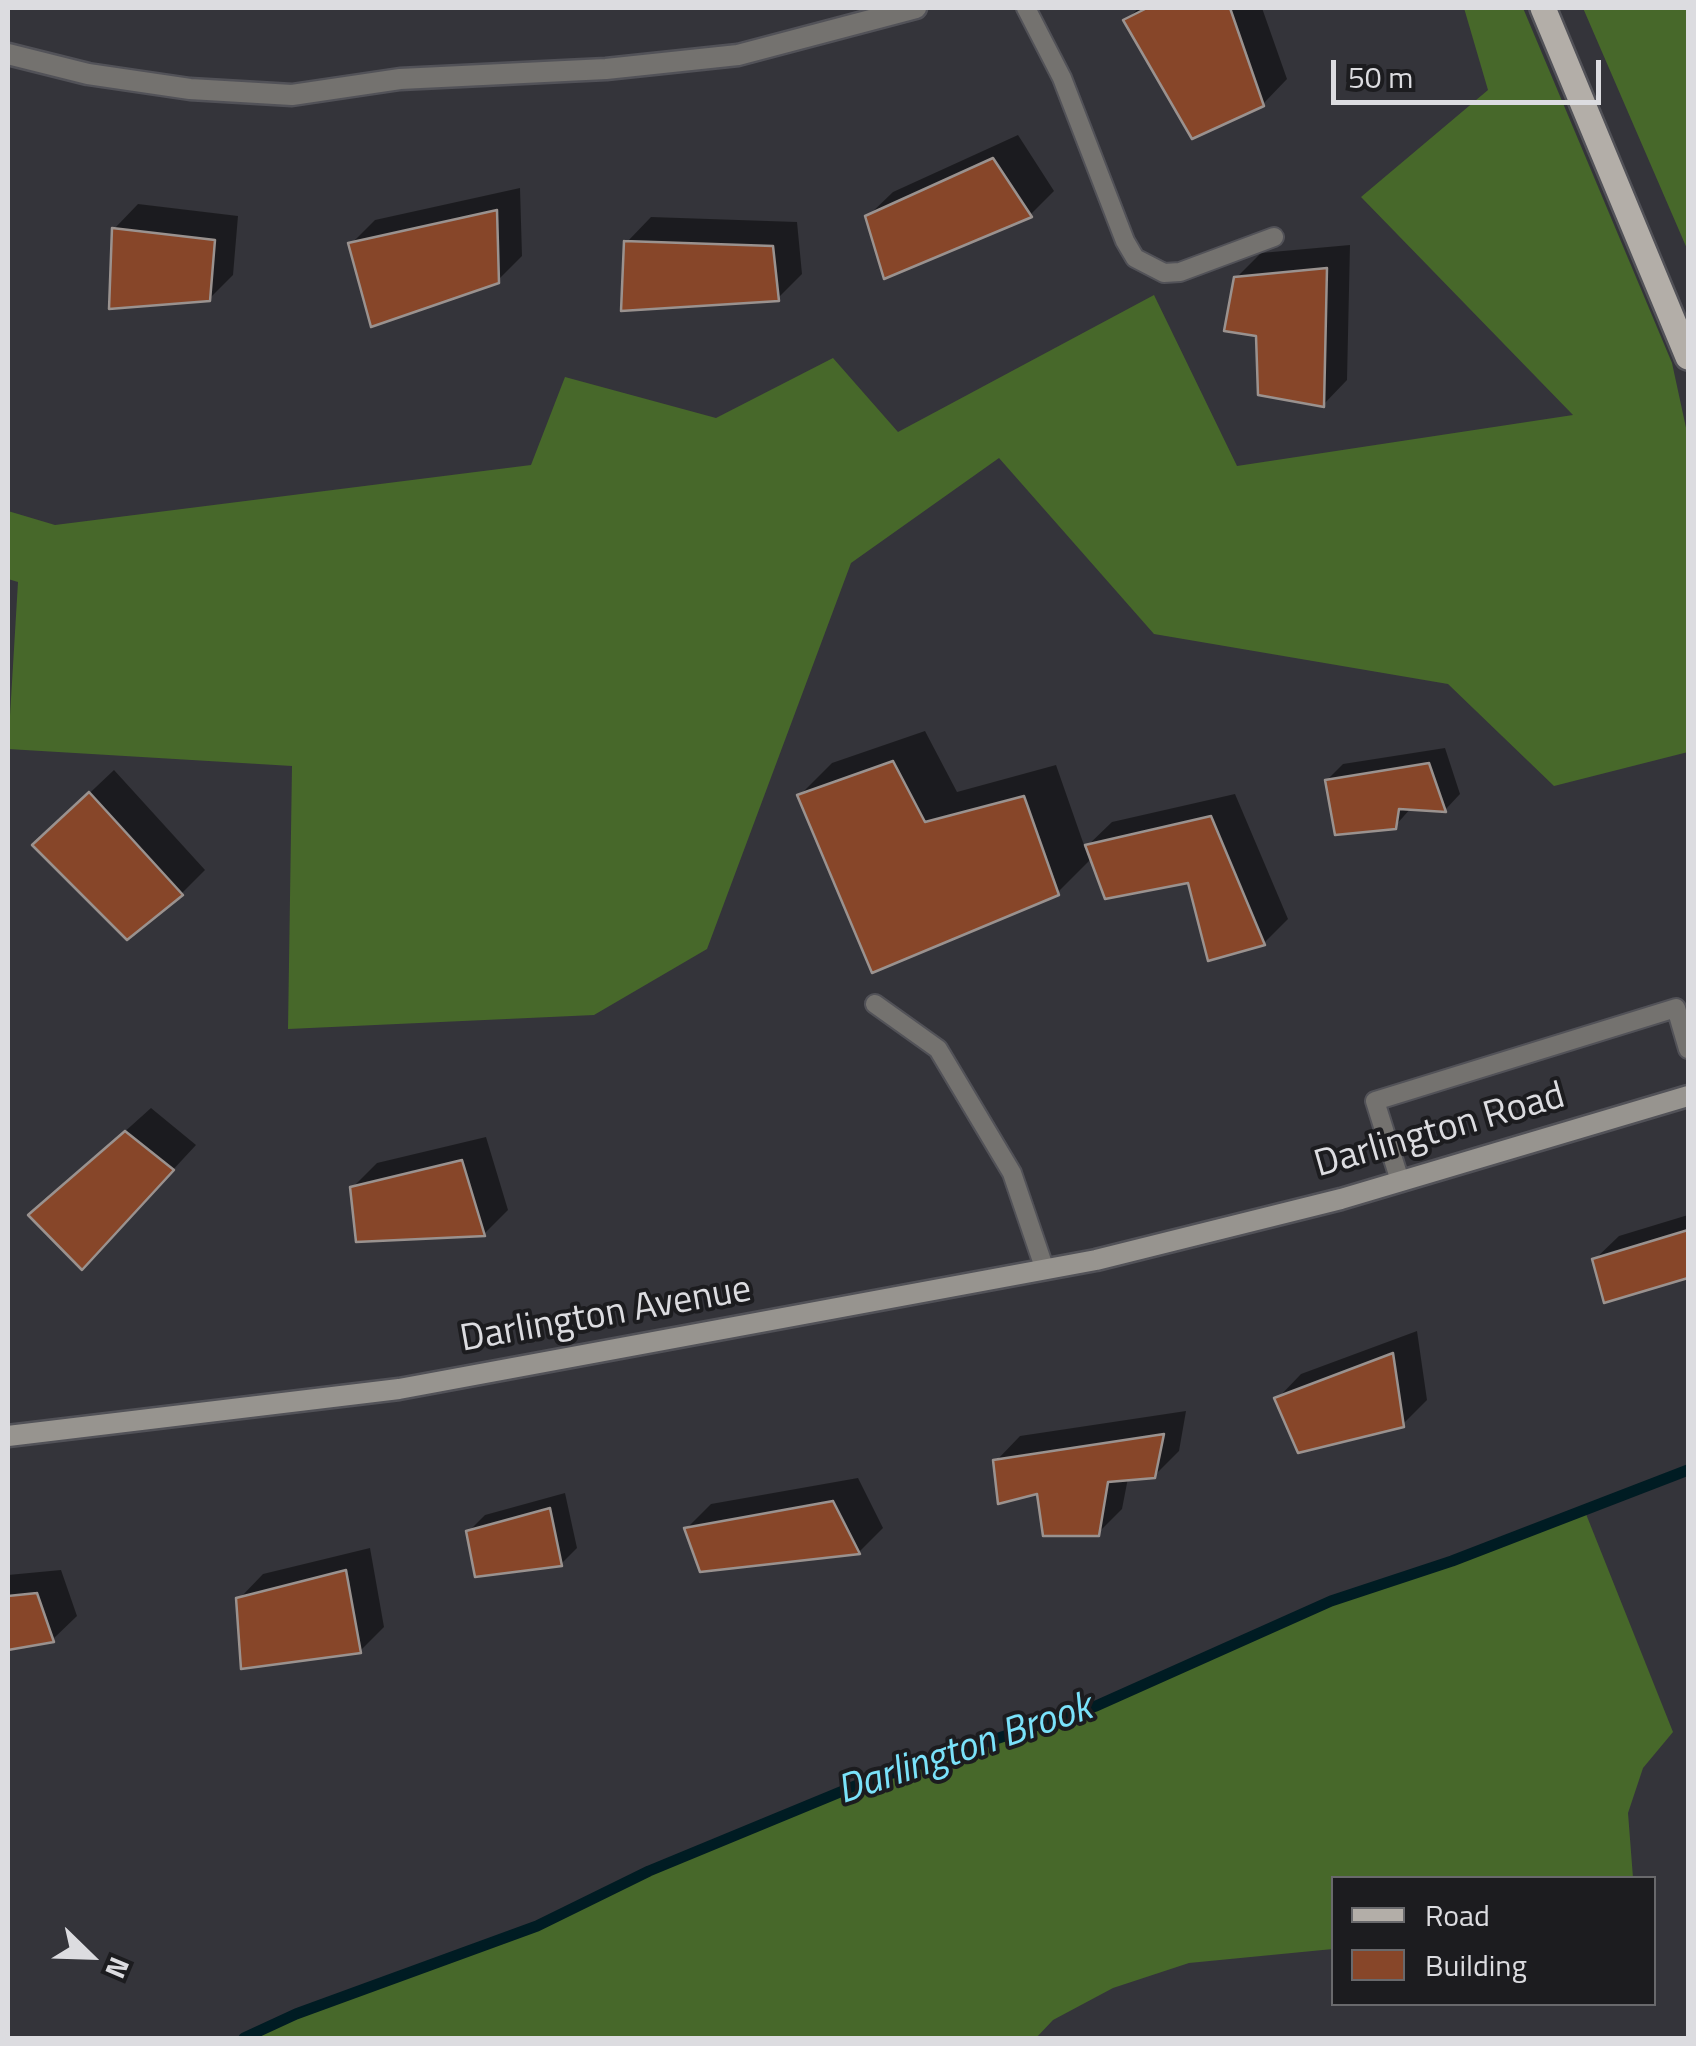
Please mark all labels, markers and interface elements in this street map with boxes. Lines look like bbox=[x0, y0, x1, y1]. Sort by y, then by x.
scale bar bbox=[1336, 40, 1606, 102]
text: 50 m bbox=[1348, 54, 1413, 100]
street label: Darlington Road bbox=[1310, 1075, 1570, 1189]
street label: Darlington Avenue bbox=[457, 1268, 755, 1364]
water label: Darlington Brook bbox=[831, 1685, 1099, 1817]
legend bbox=[1331, 1876, 1656, 2006]
text: Road bbox=[1425, 1892, 1490, 1938]
north arrow bbox=[40, 1906, 140, 2006]
text: Building bbox=[1425, 1942, 1527, 1988]
text: N bbox=[94, 1951, 142, 1985]

